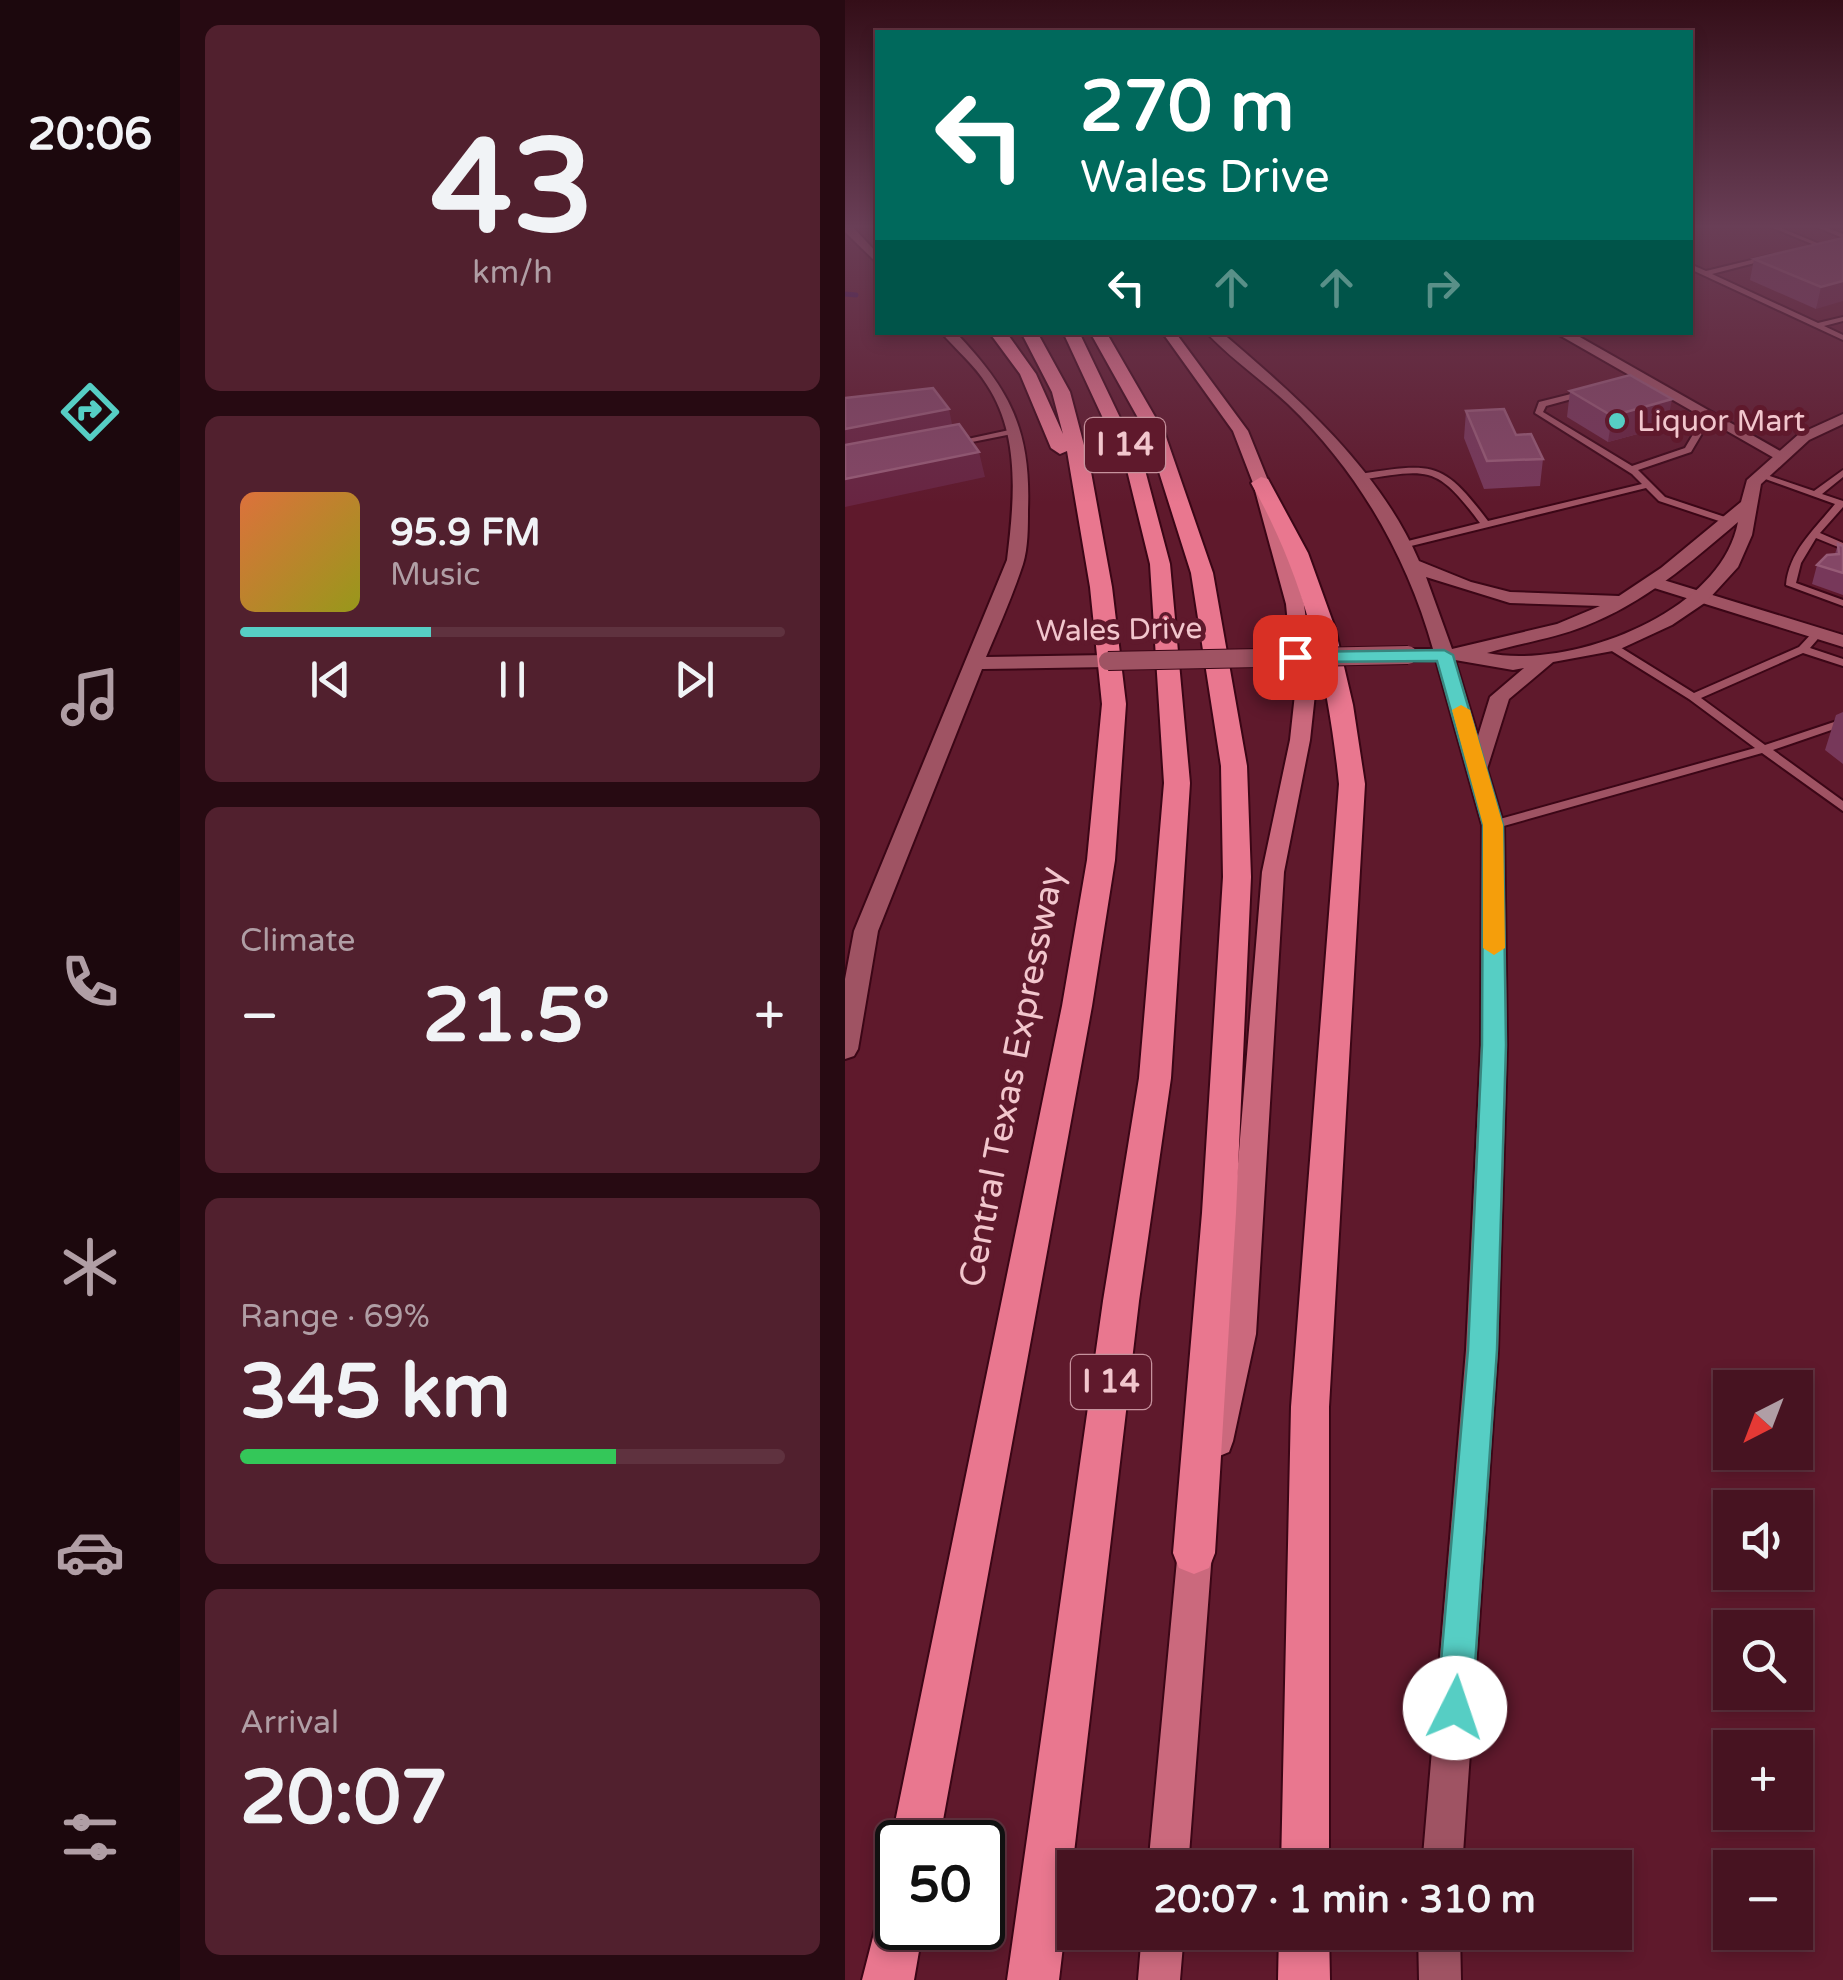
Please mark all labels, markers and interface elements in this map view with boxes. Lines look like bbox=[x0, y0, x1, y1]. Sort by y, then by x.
text: 270 m bbox=[1080, 66, 1294, 150]
icon: left bbox=[915, 70, 1045, 200]
text: 20:06 bbox=[28, 108, 152, 162]
text: 43 bbox=[431, 111, 594, 267]
text: Wales Drive bbox=[1080, 151, 1330, 205]
text: km/h bbox=[472, 254, 553, 292]
icon: left bbox=[1099, 260, 1154, 315]
icon: ahead bbox=[1204, 260, 1259, 315]
icon: ahead bbox=[1309, 260, 1364, 315]
icon: right bbox=[1414, 260, 1469, 315]
icon: directions bbox=[55, 377, 125, 447]
place label: Liquor Mart bbox=[1637, 403, 1805, 440]
marker: Liquor Mart bbox=[1606, 410, 1628, 432]
road number: I 14 bbox=[1085, 418, 1165, 472]
text: 95.9 FM bbox=[390, 510, 541, 556]
text: Music bbox=[390, 556, 480, 594]
street label: Wales Drive bbox=[1035, 610, 1203, 650]
pin bbox=[1253, 615, 1338, 700]
icon: arrive bbox=[1268, 630, 1323, 685]
icon: previous bbox=[303, 652, 358, 707]
icon: pause bbox=[485, 652, 540, 707]
icon: next bbox=[667, 652, 722, 707]
icon: music bbox=[55, 662, 125, 732]
street label: Central Texas Expressway bbox=[951, 863, 1073, 1291]
text: Climate bbox=[240, 922, 355, 960]
icon: phone bbox=[55, 947, 125, 1017]
text: 21.5° bbox=[423, 971, 610, 1061]
text: − bbox=[240, 984, 279, 1050]
text: + bbox=[754, 984, 785, 1050]
icon: climate bbox=[55, 1232, 125, 1302]
text: Range · 69% bbox=[240, 1298, 430, 1336]
text: 345 km bbox=[240, 1347, 511, 1437]
road number: I 14 bbox=[1071, 1355, 1151, 1409]
north arrow bbox=[1713, 1370, 1813, 1470]
map controls bbox=[1713, 1370, 1813, 1950]
button: sound bbox=[1713, 1490, 1813, 1590]
icon: car bbox=[55, 1517, 125, 1587]
button: search bbox=[1713, 1610, 1813, 1710]
position arrow bbox=[1403, 1656, 1507, 1760]
text: Arrival bbox=[240, 1704, 339, 1742]
button: + bbox=[1713, 1730, 1813, 1830]
text: 20:07 bbox=[240, 1753, 448, 1843]
icon: filters bbox=[55, 1802, 125, 1872]
speed limit sign: 50 bbox=[875, 1820, 1005, 1950]
button: − bbox=[1713, 1850, 1813, 1950]
text: 20:07 · 1 min · 310 m bbox=[1153, 1877, 1536, 1923]

